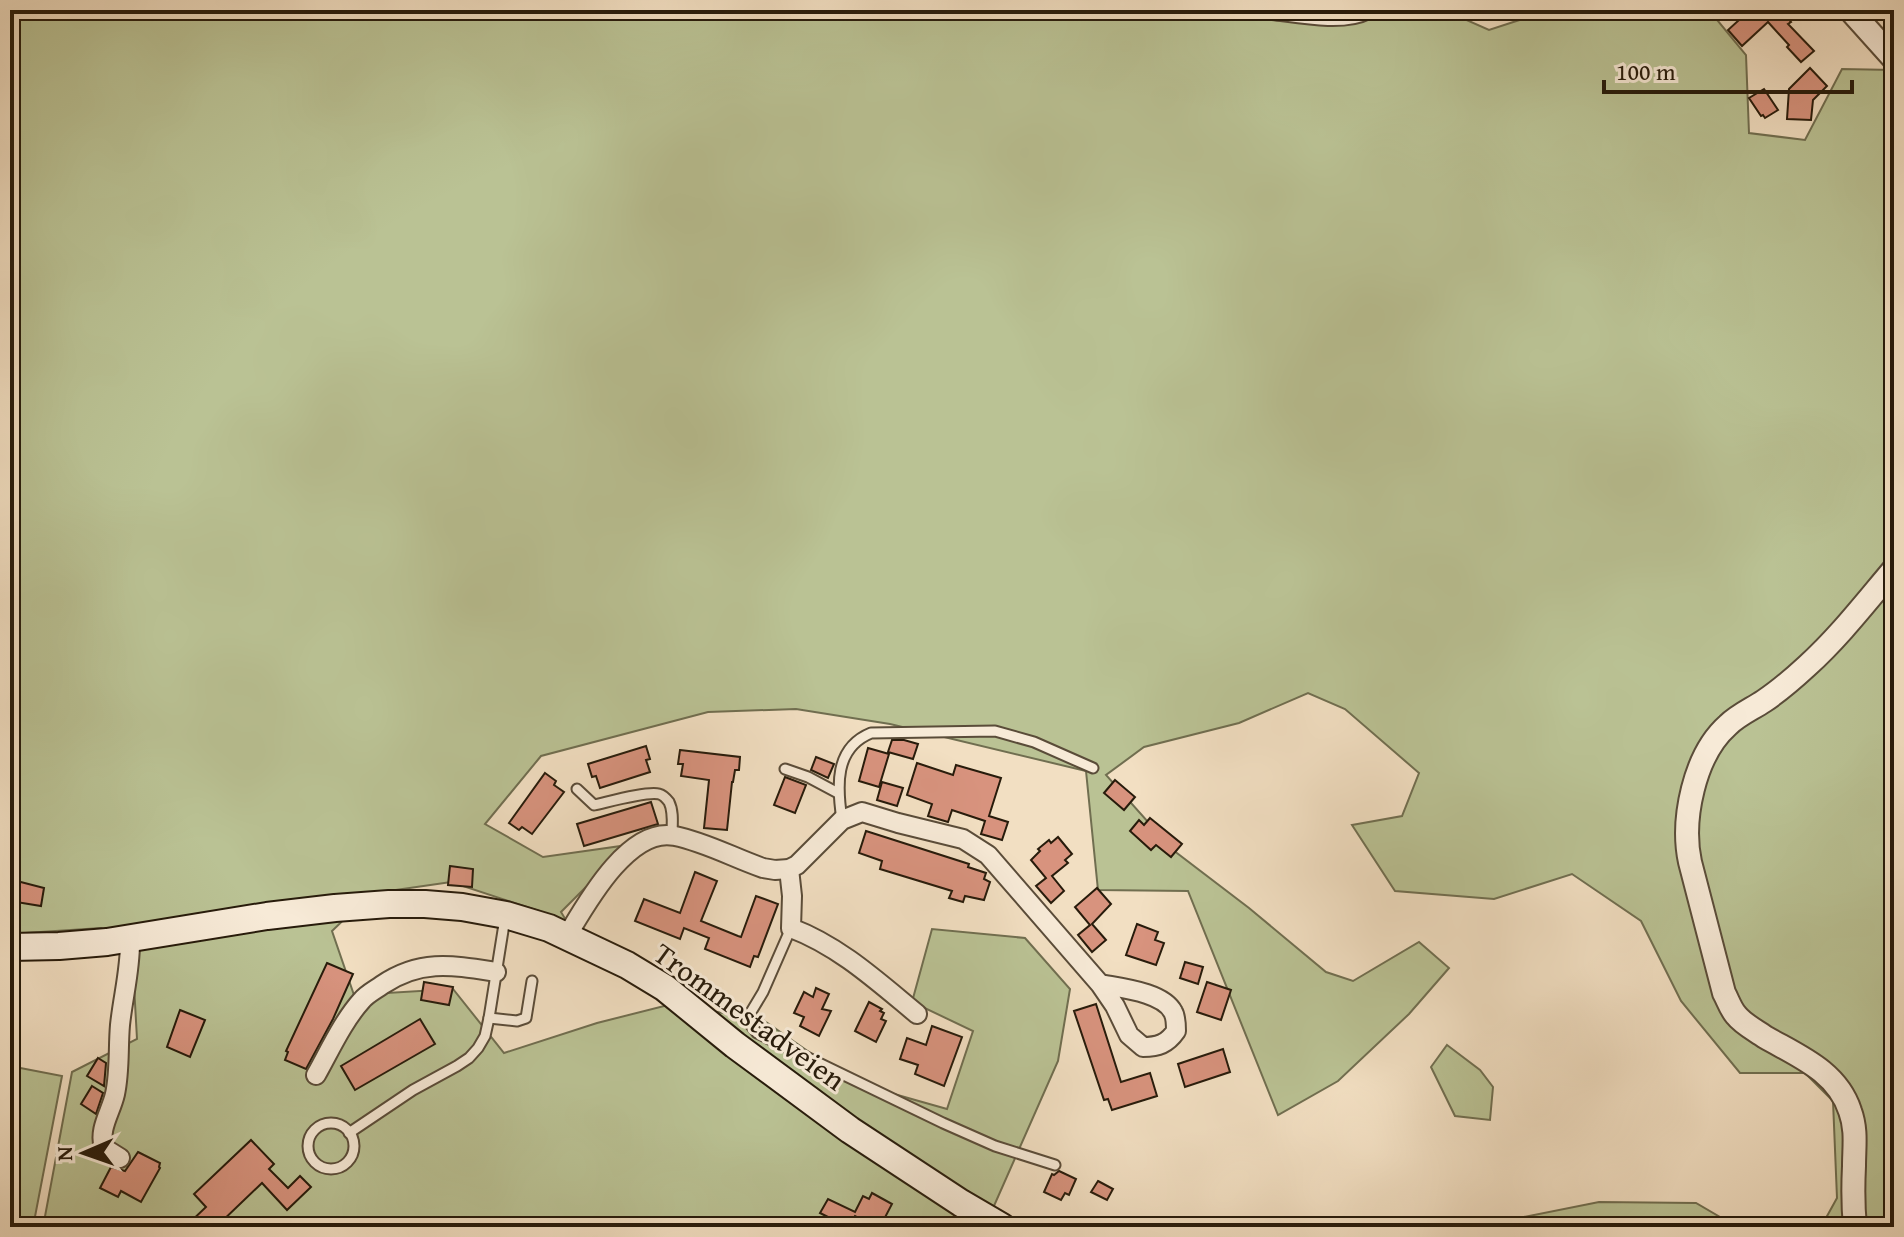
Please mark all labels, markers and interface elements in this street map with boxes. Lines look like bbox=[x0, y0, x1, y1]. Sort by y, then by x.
scale bar bbox=[1604, 44, 1852, 94]
text: 100 m bbox=[1616, 54, 1676, 89]
street label: Trommestadveien bbox=[645, 931, 855, 1101]
north arrow bbox=[44, 1113, 124, 1193]
text: N bbox=[48, 1146, 80, 1162]

